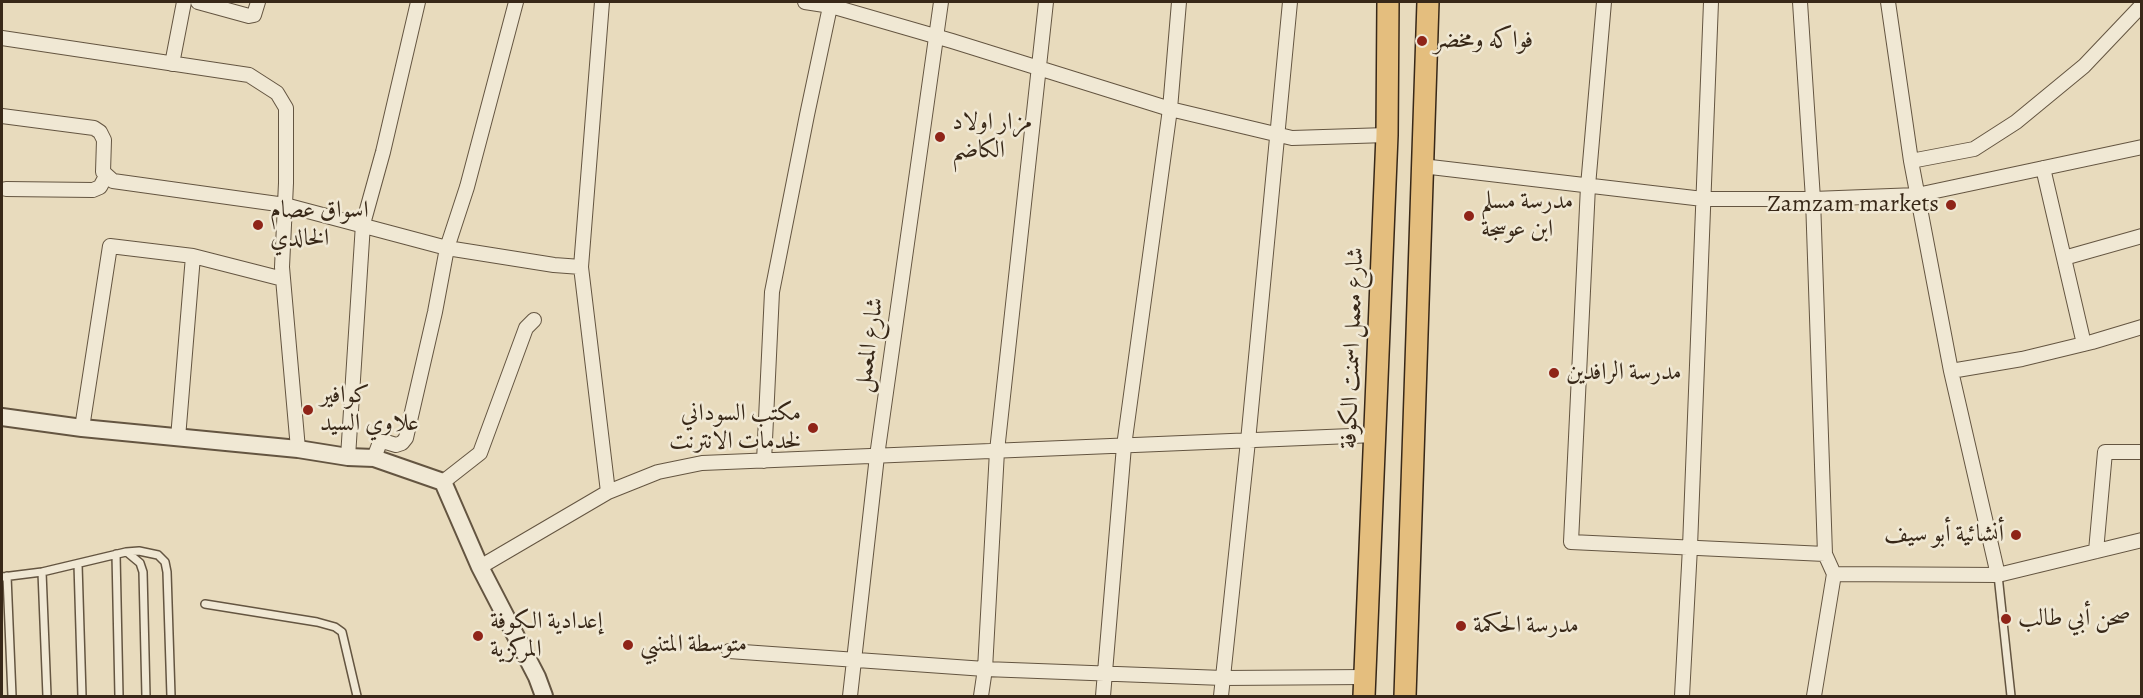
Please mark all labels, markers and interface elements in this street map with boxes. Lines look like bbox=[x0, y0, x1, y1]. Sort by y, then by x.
place label: فواكه ومخضر bbox=[1434, 27, 1533, 55]
marker: فواكه ومخضر bbox=[1415, 34, 1429, 48]
place label: مزار اولاد الكاضم bbox=[952, 109, 1032, 165]
marker: مزار اولاد الكاضم bbox=[933, 130, 947, 144]
place label: مدرسة مسلم ابن عوسجة bbox=[1481, 188, 1573, 244]
place label: Zamzam markets bbox=[1767, 191, 1939, 219]
place label: اسواق عصام الخالدي bbox=[270, 197, 369, 253]
marker: Zamzam markets bbox=[1944, 198, 1958, 212]
marker: مدرسة مسلم ابن عوسجة bbox=[1462, 209, 1476, 223]
marker: اسواق عصام الخالدي bbox=[251, 218, 265, 232]
street label: شارع معمل اسمنت الكوفة bbox=[1335, 247, 1371, 449]
street label: شارع المعمل bbox=[849, 296, 891, 394]
place label: مدرسة الرافدين bbox=[1566, 359, 1682, 387]
marker: مدرسة الرافدين bbox=[1547, 366, 1561, 380]
place label: كوافير علاوي السيد bbox=[320, 382, 419, 438]
place label: مكتب السوداني لخدمات الانترنت bbox=[669, 400, 801, 456]
marker: كوافير علاوي السيد bbox=[301, 403, 315, 417]
marker: مكتب السوداني لخدمات الانترنت bbox=[806, 421, 820, 435]
place label: أنشائية أبو سيف bbox=[1884, 521, 2004, 549]
marker: أنشائية أبو سيف bbox=[2009, 528, 2023, 542]
place label: صحن أبي طالب bbox=[2018, 605, 2131, 633]
place label: إعدادية الكوفة المركزية bbox=[490, 608, 603, 664]
place label: مدرسة الحكمة bbox=[1473, 612, 1579, 640]
marker: صحن أبي طالب bbox=[1999, 612, 2013, 626]
marker: مدرسة الحكمة bbox=[1454, 619, 1468, 633]
marker: إعدادية الكوفة المركزية bbox=[471, 629, 485, 643]
place label: متوسطة المتنبي bbox=[640, 631, 747, 659]
marker: متوسطة المتنبي bbox=[621, 638, 635, 652]

